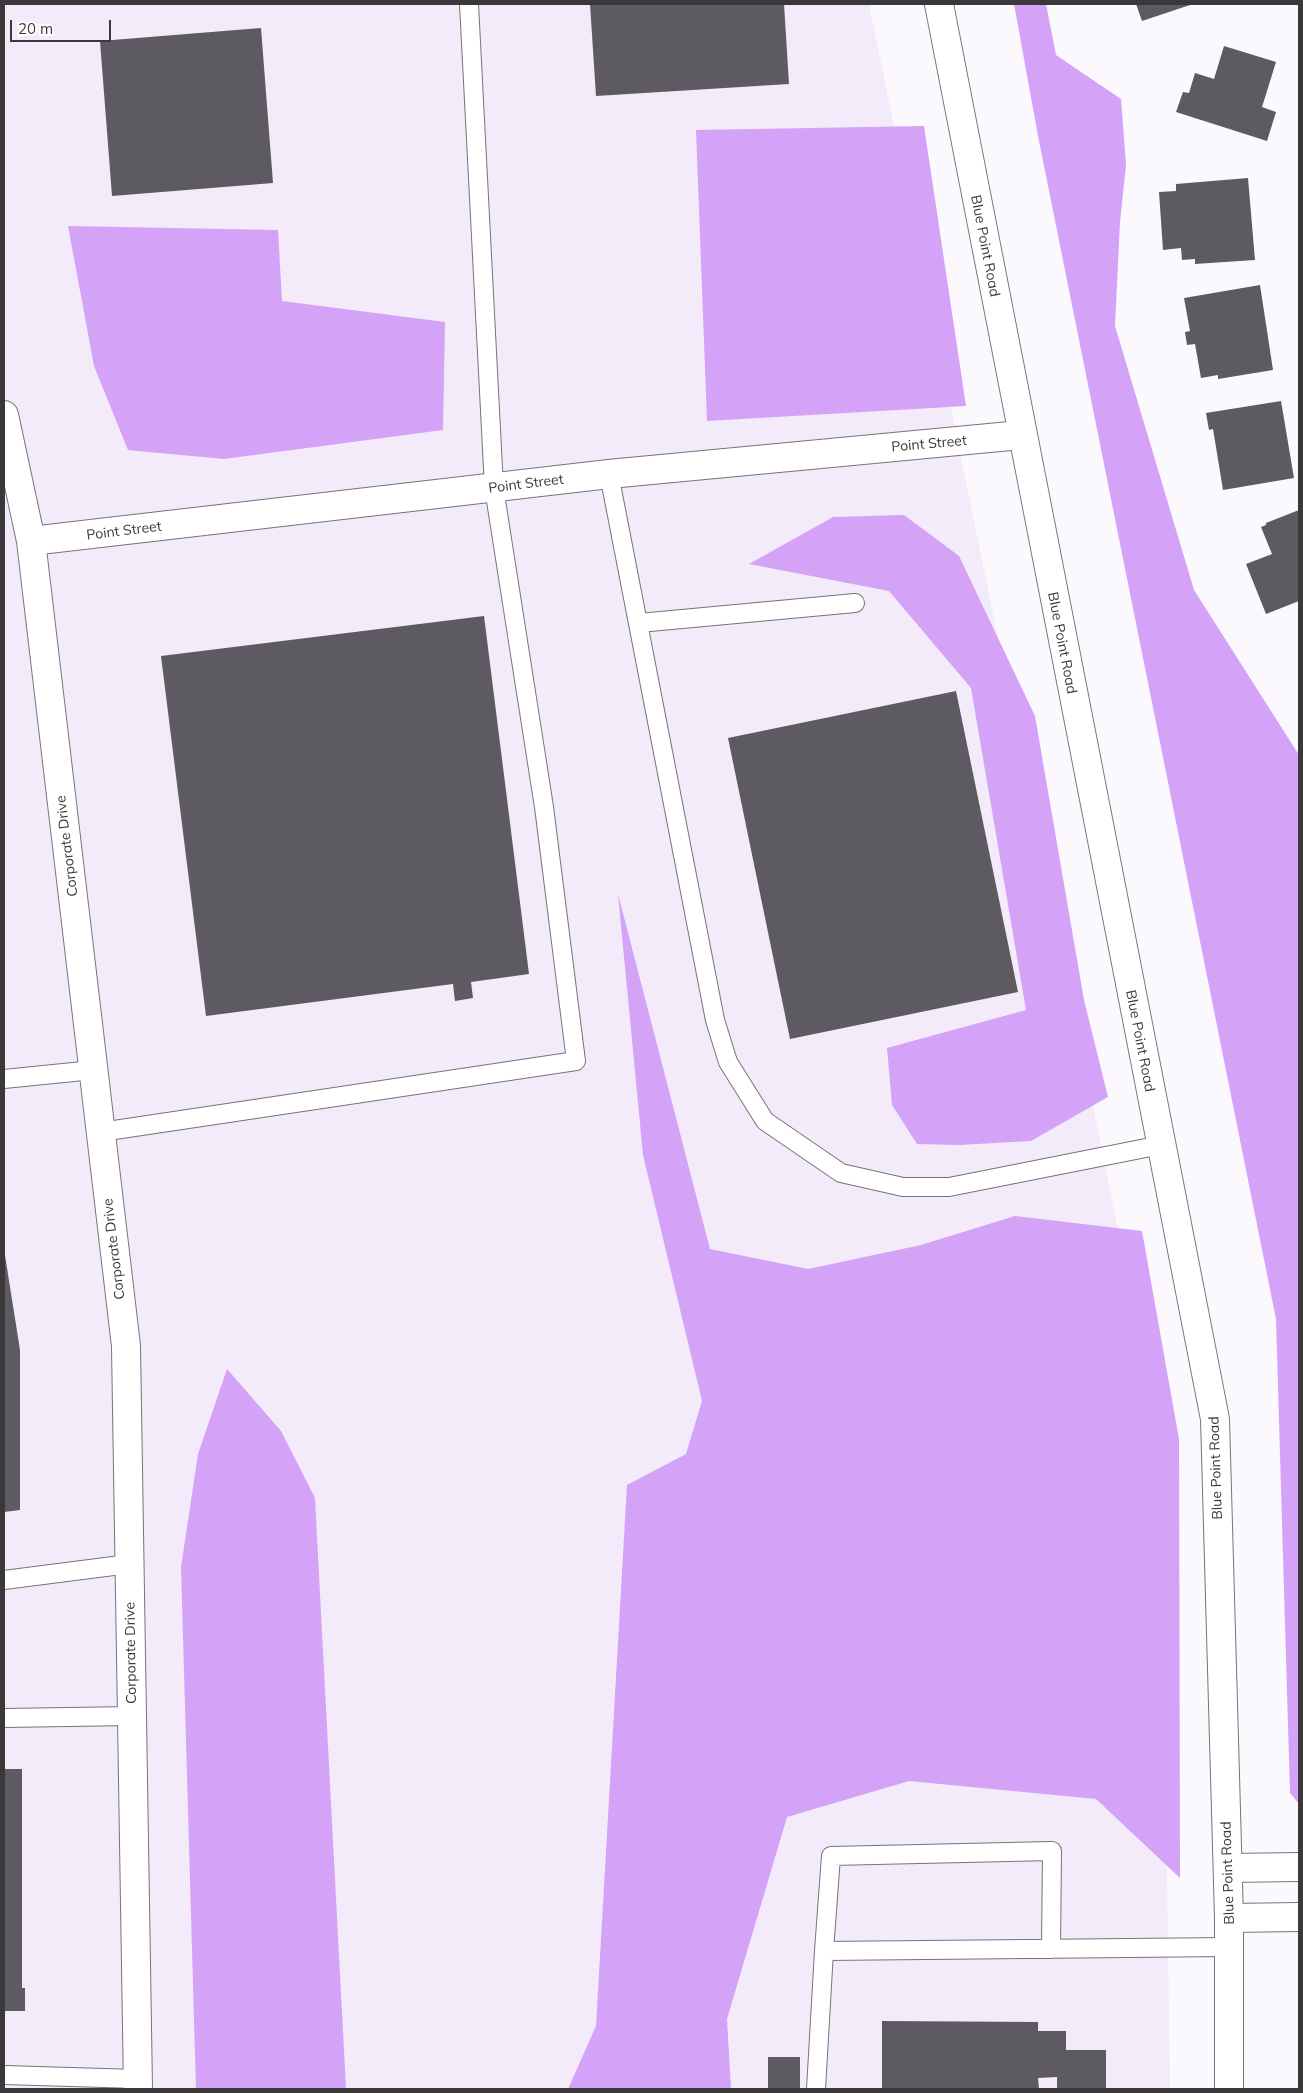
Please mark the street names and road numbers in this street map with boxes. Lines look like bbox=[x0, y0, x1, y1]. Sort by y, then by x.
street label: Blue Point Road bbox=[967, 194, 1003, 298]
street label: Point Street bbox=[891, 432, 967, 456]
street label: Point Street bbox=[487, 471, 565, 497]
street label: Point Street bbox=[85, 518, 163, 544]
street label: Blue Point Road bbox=[1044, 591, 1080, 695]
street label: Corporate Drive bbox=[52, 794, 82, 898]
street label: Blue Point Road bbox=[1122, 989, 1158, 1093]
street label: Corporate Drive bbox=[99, 1197, 129, 1301]
street label: Blue Point Road bbox=[1206, 1416, 1226, 1520]
street label: Corporate Drive bbox=[122, 1602, 140, 1704]
street label: Blue Point Road bbox=[1218, 1821, 1238, 1925]

